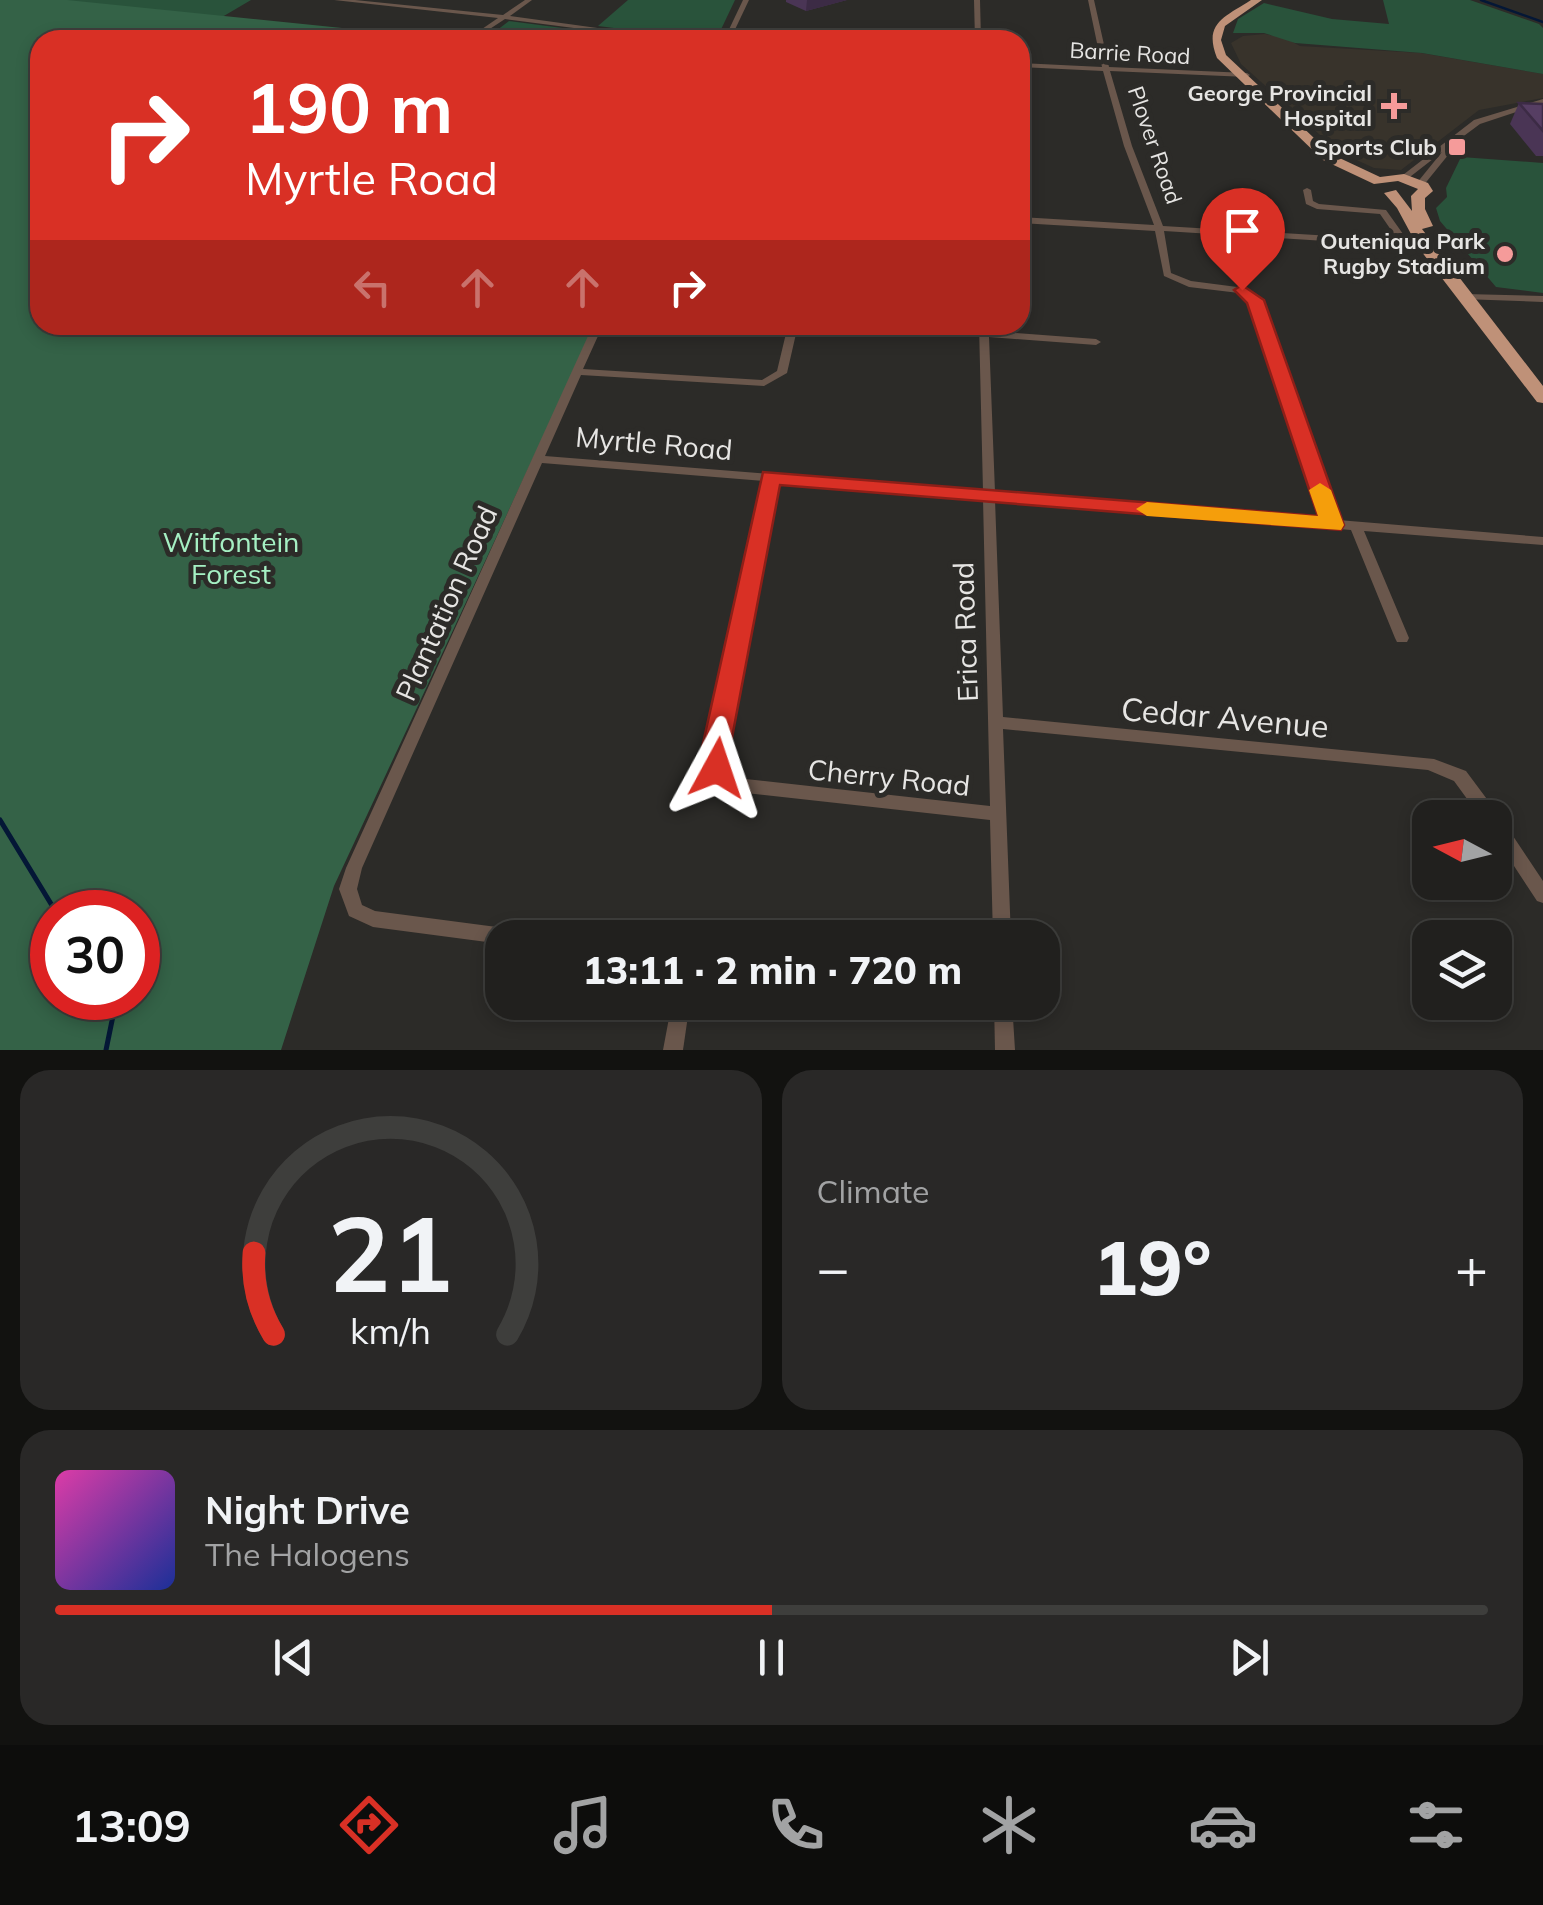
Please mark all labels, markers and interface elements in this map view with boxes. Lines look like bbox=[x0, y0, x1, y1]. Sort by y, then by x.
street label: Barrie Road bbox=[1069, 36, 1191, 70]
text: 190 m bbox=[245, 63, 453, 151]
icon: right bbox=[80, 70, 210, 200]
place label: George Provincial Hospital bbox=[1188, 79, 1372, 132]
street label: Plover Road bbox=[1122, 82, 1188, 208]
marker: George Provincial Hospital bbox=[1381, 93, 1407, 119]
place label: Sports Club bbox=[1314, 133, 1437, 161]
marker: Sports Club bbox=[1446, 136, 1468, 158]
text: Myrtle Road bbox=[245, 150, 498, 206]
pin bbox=[1200, 188, 1285, 291]
icon: arrive bbox=[1215, 203, 1270, 258]
place label: Outeniqua Park Rugby Stadium bbox=[1320, 227, 1486, 280]
marker: Outeniqua Park Rugby Stadium bbox=[1494, 243, 1516, 265]
icon: left bbox=[345, 260, 400, 315]
icon: ahead bbox=[450, 260, 505, 315]
icon: ahead bbox=[555, 260, 610, 315]
icon: right bbox=[660, 260, 715, 315]
street label: Myrtle Road bbox=[574, 419, 734, 467]
street label: Plantation Road bbox=[387, 500, 505, 706]
park label: Witfontein Forest bbox=[162, 524, 300, 591]
street label: Erica Road bbox=[945, 562, 985, 702]
street label: Cedar Avenue bbox=[1120, 688, 1330, 746]
position arrow bbox=[665, 716, 769, 820]
street label: Cherry Road bbox=[806, 751, 972, 803]
north arrow bbox=[1412, 800, 1512, 900]
map controls bbox=[1412, 800, 1512, 1020]
speed limit sign: 30 bbox=[30, 890, 160, 1020]
button: layers bbox=[1412, 920, 1512, 1020]
text: 13:11 · 2 min · 720 m bbox=[583, 946, 962, 994]
text: Climate bbox=[817, 1171, 929, 1211]
text: 21 bbox=[328, 1187, 453, 1318]
text: 19° bbox=[1093, 1220, 1212, 1314]
text: − bbox=[817, 1233, 850, 1302]
text: + bbox=[1455, 1233, 1488, 1302]
text: km/h bbox=[350, 1308, 431, 1353]
text: Night Drive bbox=[205, 1486, 410, 1534]
text: The Halogens bbox=[205, 1534, 410, 1574]
icon: previous bbox=[266, 1630, 321, 1685]
icon: pause bbox=[744, 1630, 799, 1685]
icon: next bbox=[1222, 1630, 1277, 1685]
icon: directions bbox=[334, 1790, 404, 1860]
icon: music bbox=[548, 1790, 618, 1860]
icon: phone bbox=[761, 1790, 831, 1860]
icon: climate bbox=[974, 1790, 1044, 1860]
icon: car bbox=[1188, 1790, 1258, 1860]
icon: filters bbox=[1401, 1790, 1471, 1860]
text: 13:09 bbox=[72, 1797, 191, 1853]

